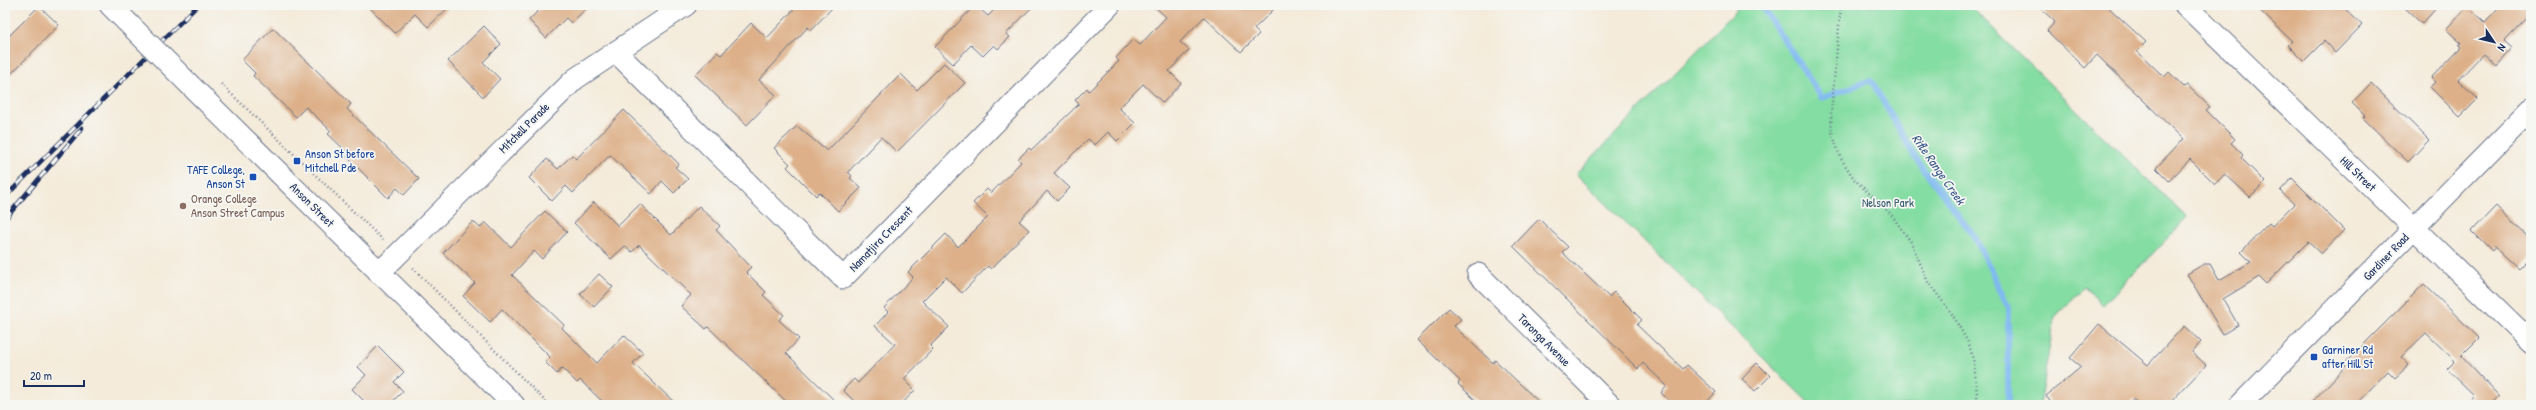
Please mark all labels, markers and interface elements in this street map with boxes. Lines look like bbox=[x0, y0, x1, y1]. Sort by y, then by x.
north arrow bbox=[2474, 22, 2514, 62]
text: N bbox=[2495, 41, 2510, 54]
street label: Mitchell Parade bbox=[494, 98, 553, 157]
water label: Rifle Range Creek bbox=[1907, 130, 1971, 210]
place label: Anson St before Mitchell Pde bbox=[305, 145, 375, 176]
street label: Hill Street bbox=[2337, 152, 2381, 196]
marker: Anson St before Mitchell Pde bbox=[292, 156, 302, 166]
place label: TAFE College, Anson St bbox=[187, 161, 246, 192]
marker: TAFE College, Anson St bbox=[248, 172, 258, 182]
street label: Anson Street bbox=[286, 179, 339, 231]
place label: Orange College Anson Street Campus bbox=[191, 190, 285, 221]
park label: Nelson Park bbox=[1862, 194, 1914, 211]
marker: Orange College Anson Street Campus bbox=[178, 201, 188, 211]
street label: Namatjira Crescent bbox=[845, 201, 917, 275]
street label: Gardiner Road bbox=[2359, 229, 2413, 284]
street label: Taronga Avenue bbox=[1514, 309, 1575, 370]
place label: Garniner Rd after Hill St bbox=[2322, 341, 2374, 372]
marker: Garniner Rd after Hill St bbox=[2309, 352, 2319, 362]
scale bar bbox=[24, 362, 84, 388]
text: 20 m bbox=[30, 367, 52, 384]

